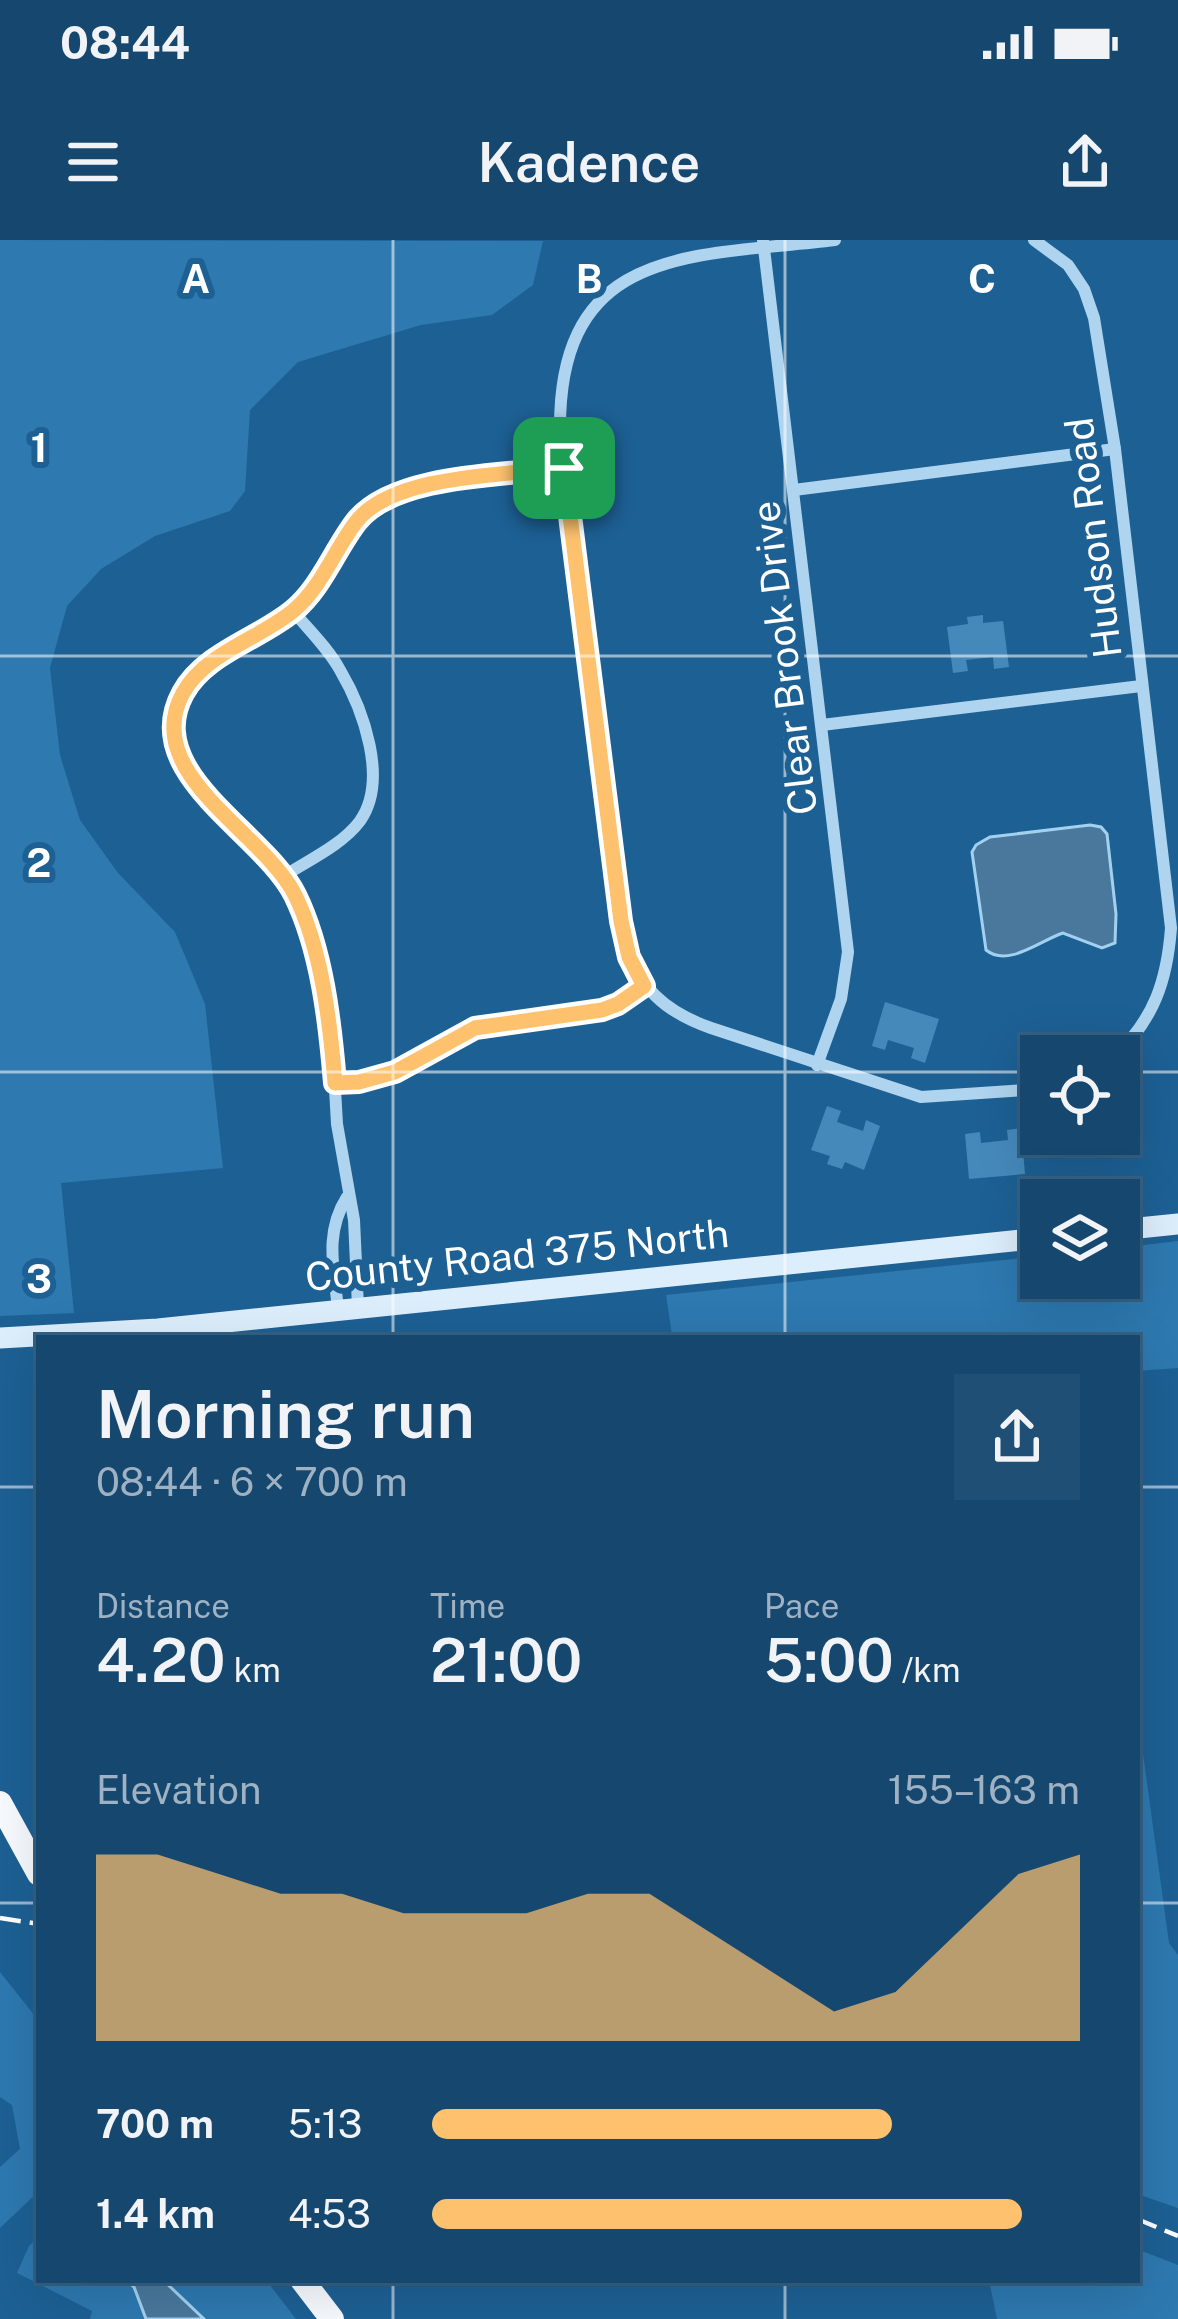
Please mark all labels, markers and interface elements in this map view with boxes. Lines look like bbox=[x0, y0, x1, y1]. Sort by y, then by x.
text: 08:44 bbox=[60, 16, 190, 69]
icon: menu bbox=[60, 129, 126, 195]
icon: share bbox=[1052, 129, 1118, 195]
text: Kadence bbox=[478, 131, 700, 194]
text: A bbox=[182, 256, 210, 302]
text: B bbox=[576, 256, 602, 302]
text: C bbox=[968, 256, 996, 302]
street label: Hudson Road bbox=[1055, 415, 1131, 661]
pin bbox=[513, 417, 615, 519]
text: 1 bbox=[31, 425, 47, 471]
icon: arrive bbox=[531, 435, 597, 501]
street label: Clear Brook Drive bbox=[742, 499, 826, 817]
text: 2 bbox=[27, 840, 51, 886]
map controls bbox=[1020, 1035, 1140, 1299]
button: locate bbox=[1020, 1035, 1140, 1155]
button: layers bbox=[1020, 1179, 1140, 1299]
street label: County Road 375 North bbox=[303, 1210, 731, 1300]
text: 3 bbox=[26, 1256, 52, 1302]
button: share bbox=[954, 1374, 1080, 1500]
text: Morning run bbox=[96, 1375, 475, 1453]
text: 08:44 · 6 × 700 m bbox=[96, 1459, 408, 1505]
text: Distance bbox=[96, 1587, 230, 1625]
text: Time bbox=[430, 1587, 505, 1625]
text: Pace bbox=[764, 1587, 839, 1625]
text: 4.20 bbox=[96, 1625, 226, 1696]
text: 21:00 bbox=[430, 1625, 582, 1696]
text: 5:00 bbox=[764, 1625, 894, 1696]
text: km bbox=[226, 1651, 281, 1689]
text: /km bbox=[894, 1651, 960, 1689]
text: Elevation bbox=[96, 1767, 262, 1813]
text: 155–163 m bbox=[888, 1767, 1080, 1813]
text: 700 m bbox=[96, 2101, 214, 2147]
text: 5:13 bbox=[288, 2101, 362, 2147]
text: 1.4 km bbox=[96, 2191, 215, 2237]
text: 4:53 bbox=[288, 2191, 371, 2237]

